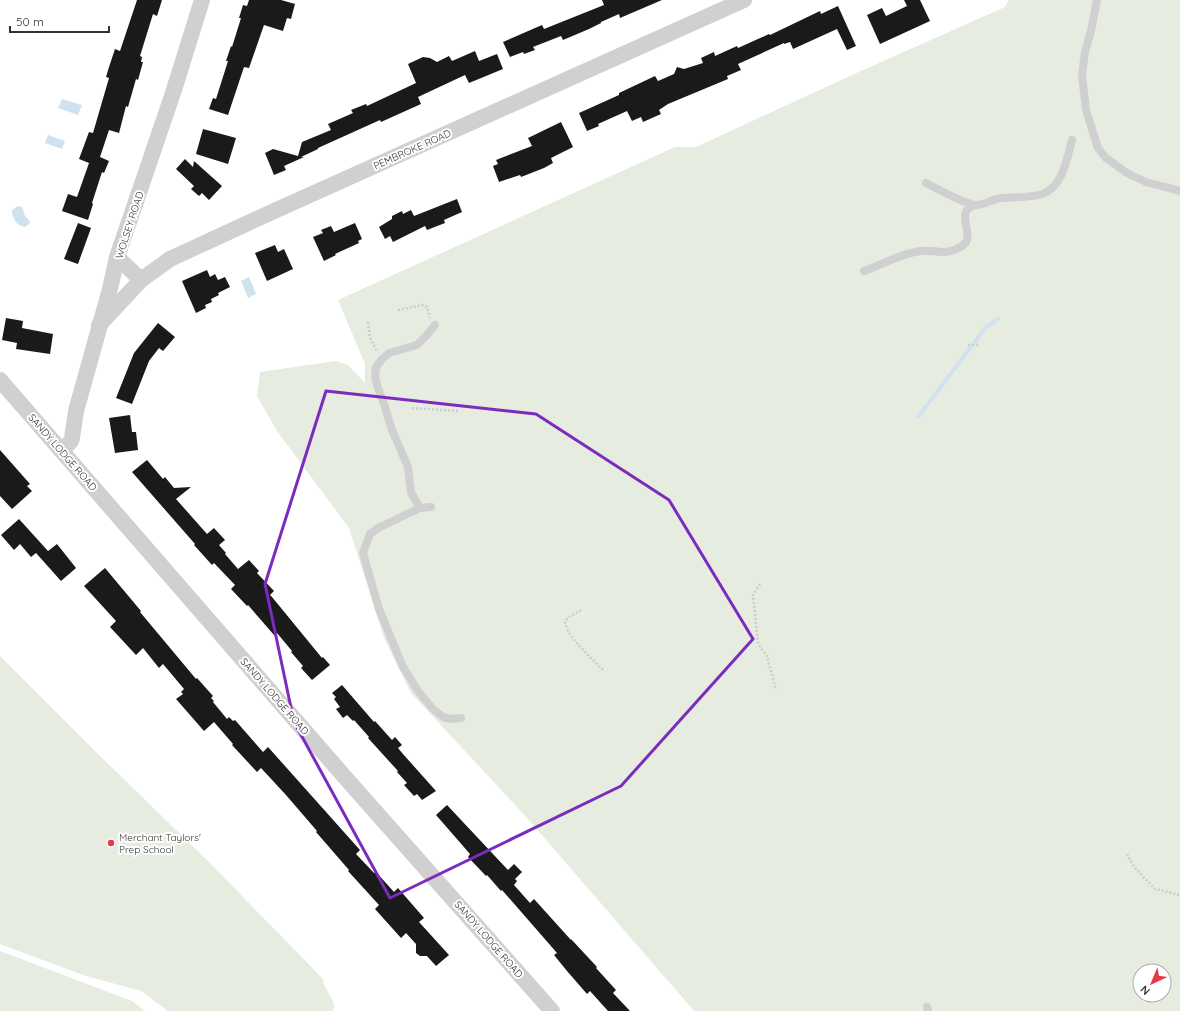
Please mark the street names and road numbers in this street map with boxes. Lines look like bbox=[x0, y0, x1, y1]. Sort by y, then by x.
street label: PEMBROKE ROAD bbox=[371, 126, 453, 172]
street label: WOLSEY ROAD bbox=[112, 190, 146, 260]
street label: SANDY LODGE ROAD bbox=[26, 411, 100, 494]
street label: SANDY LODGE ROAD bbox=[238, 655, 312, 738]
street label: SANDY LODGE ROAD bbox=[452, 898, 526, 981]

